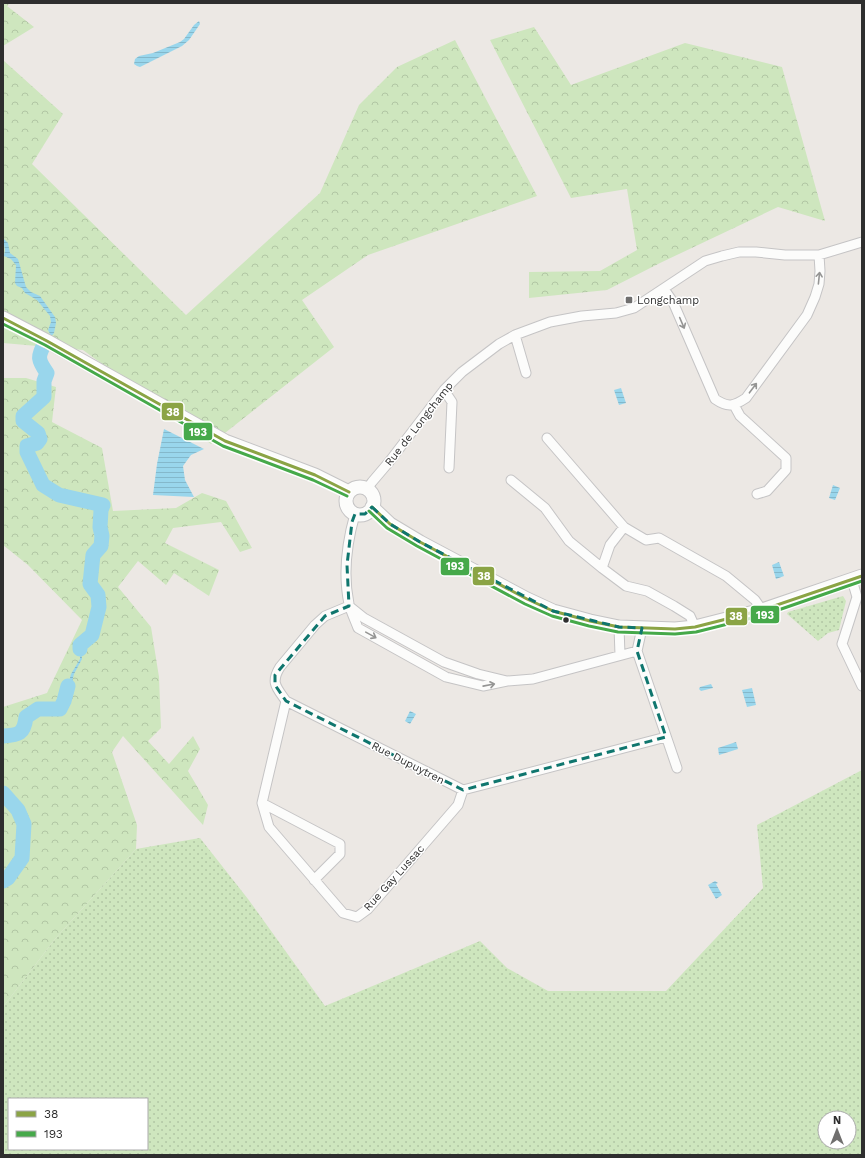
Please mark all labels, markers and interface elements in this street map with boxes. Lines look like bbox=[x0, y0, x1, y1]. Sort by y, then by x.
one-way arrow bbox=[815, 272, 823, 285]
place label: Longchamp bbox=[637, 294, 699, 307]
marker: Longchamp bbox=[624, 295, 634, 305]
one-way arrow bbox=[679, 316, 686, 328]
street label: Rue de Longchamp bbox=[382, 379, 456, 469]
one-way arrow bbox=[749, 383, 758, 394]
line badge: 38 bbox=[161, 402, 184, 421]
text: 38 bbox=[166, 406, 180, 419]
line badge: 193 bbox=[183, 422, 213, 441]
text: 193 bbox=[189, 426, 207, 439]
line badge: 193 bbox=[440, 557, 470, 576]
text: 193 bbox=[446, 560, 464, 573]
line badge: 38 bbox=[472, 566, 495, 586]
text: 38 bbox=[477, 570, 491, 583]
line badge: 193 bbox=[750, 605, 780, 624]
line badge: 38 bbox=[725, 607, 748, 626]
text: 193 bbox=[756, 609, 774, 622]
text: 38 bbox=[729, 610, 743, 623]
unlabelled marker bbox=[561, 615, 571, 625]
one-way arrow bbox=[365, 632, 377, 640]
one-way arrow bbox=[482, 680, 495, 688]
street label: Rue Dupuytren bbox=[369, 739, 447, 787]
street label: Rue Gay Lussac bbox=[361, 842, 427, 914]
legend bbox=[8, 1098, 148, 1150]
text: 38 bbox=[44, 1107, 58, 1121]
north arrow bbox=[817, 1110, 857, 1150]
text: N bbox=[833, 1114, 841, 1127]
text: 193 bbox=[44, 1127, 63, 1141]

